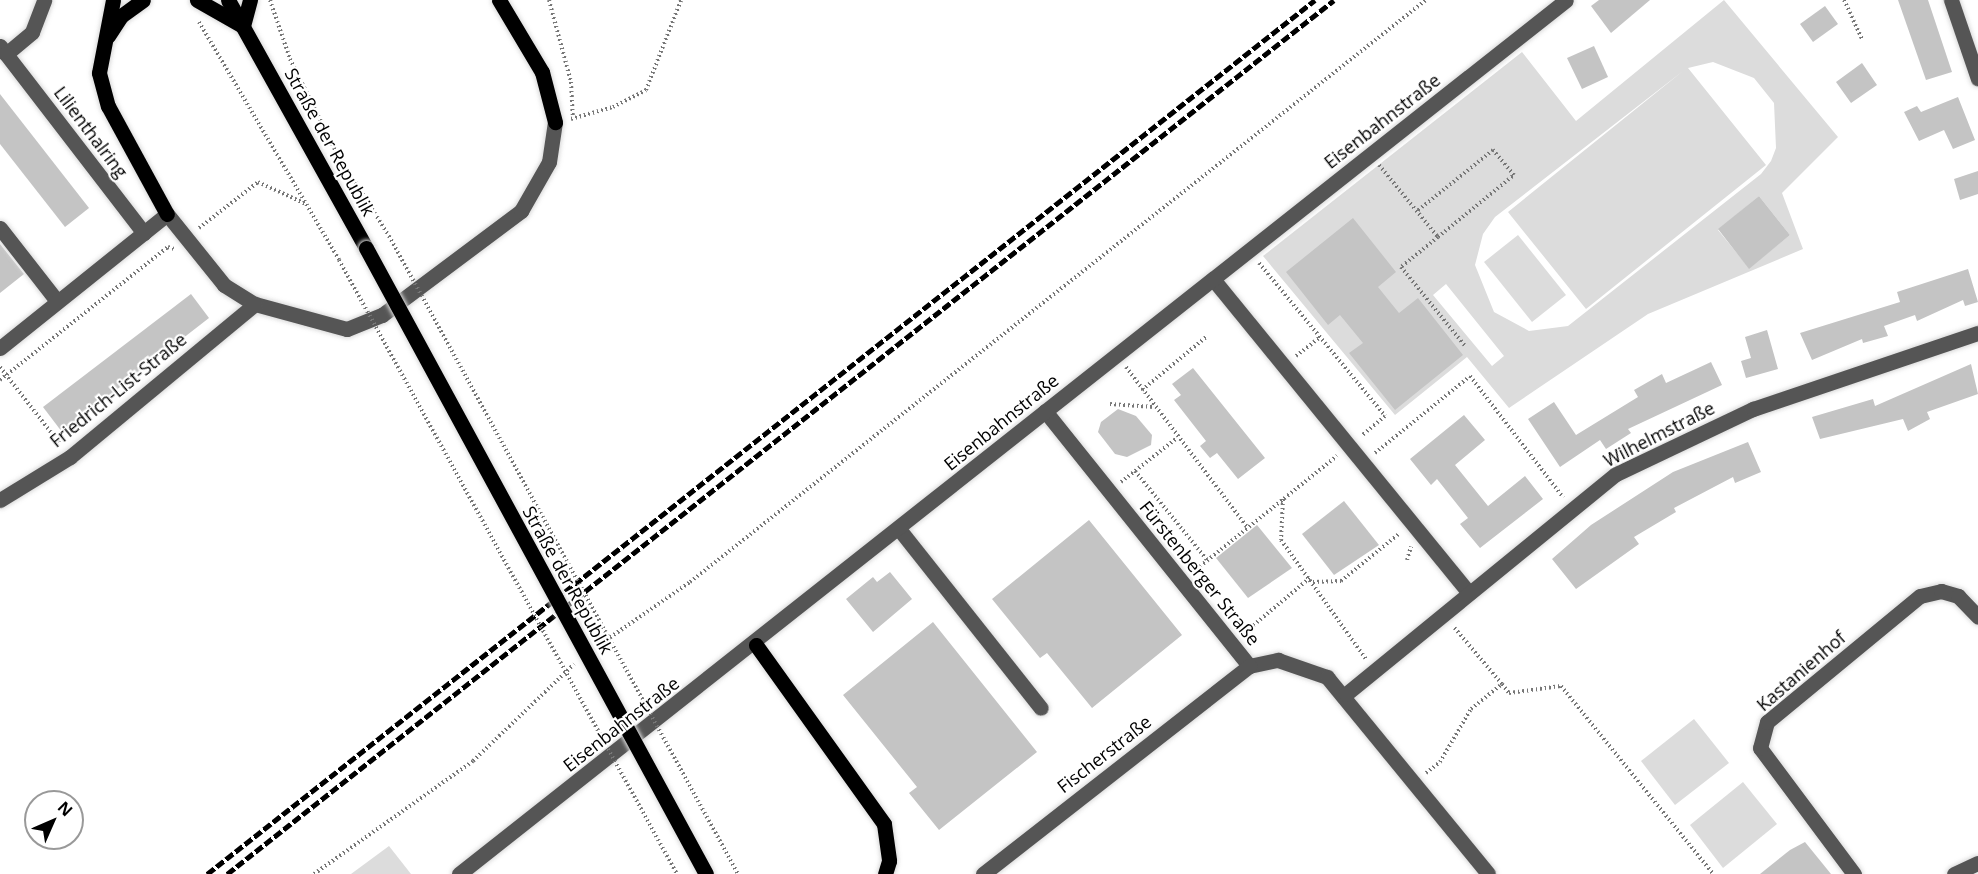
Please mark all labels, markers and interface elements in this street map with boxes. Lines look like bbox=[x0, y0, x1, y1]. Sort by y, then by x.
street label: Straße der Republik bbox=[280, 64, 380, 220]
street label: Eisenbahnstraße bbox=[1320, 69, 1444, 173]
street label: Lilienthalring bbox=[50, 82, 132, 182]
street label: Friedrich-List-Straße bbox=[45, 328, 191, 452]
street label: Eisenbahnstraße bbox=[939, 369, 1063, 475]
street label: Wilhelmstraße bbox=[1600, 397, 1718, 471]
street label: Fürstenberger Straße bbox=[1135, 497, 1265, 649]
street label: Straße der Republik bbox=[518, 502, 618, 658]
street label: Kastanienhof bbox=[1752, 627, 1850, 715]
street label: Eisenbahnstraße bbox=[559, 672, 683, 776]
street label: Fischerstraße bbox=[1053, 711, 1155, 797]
north arrow bbox=[24, 790, 84, 850]
text: N bbox=[53, 796, 78, 821]

